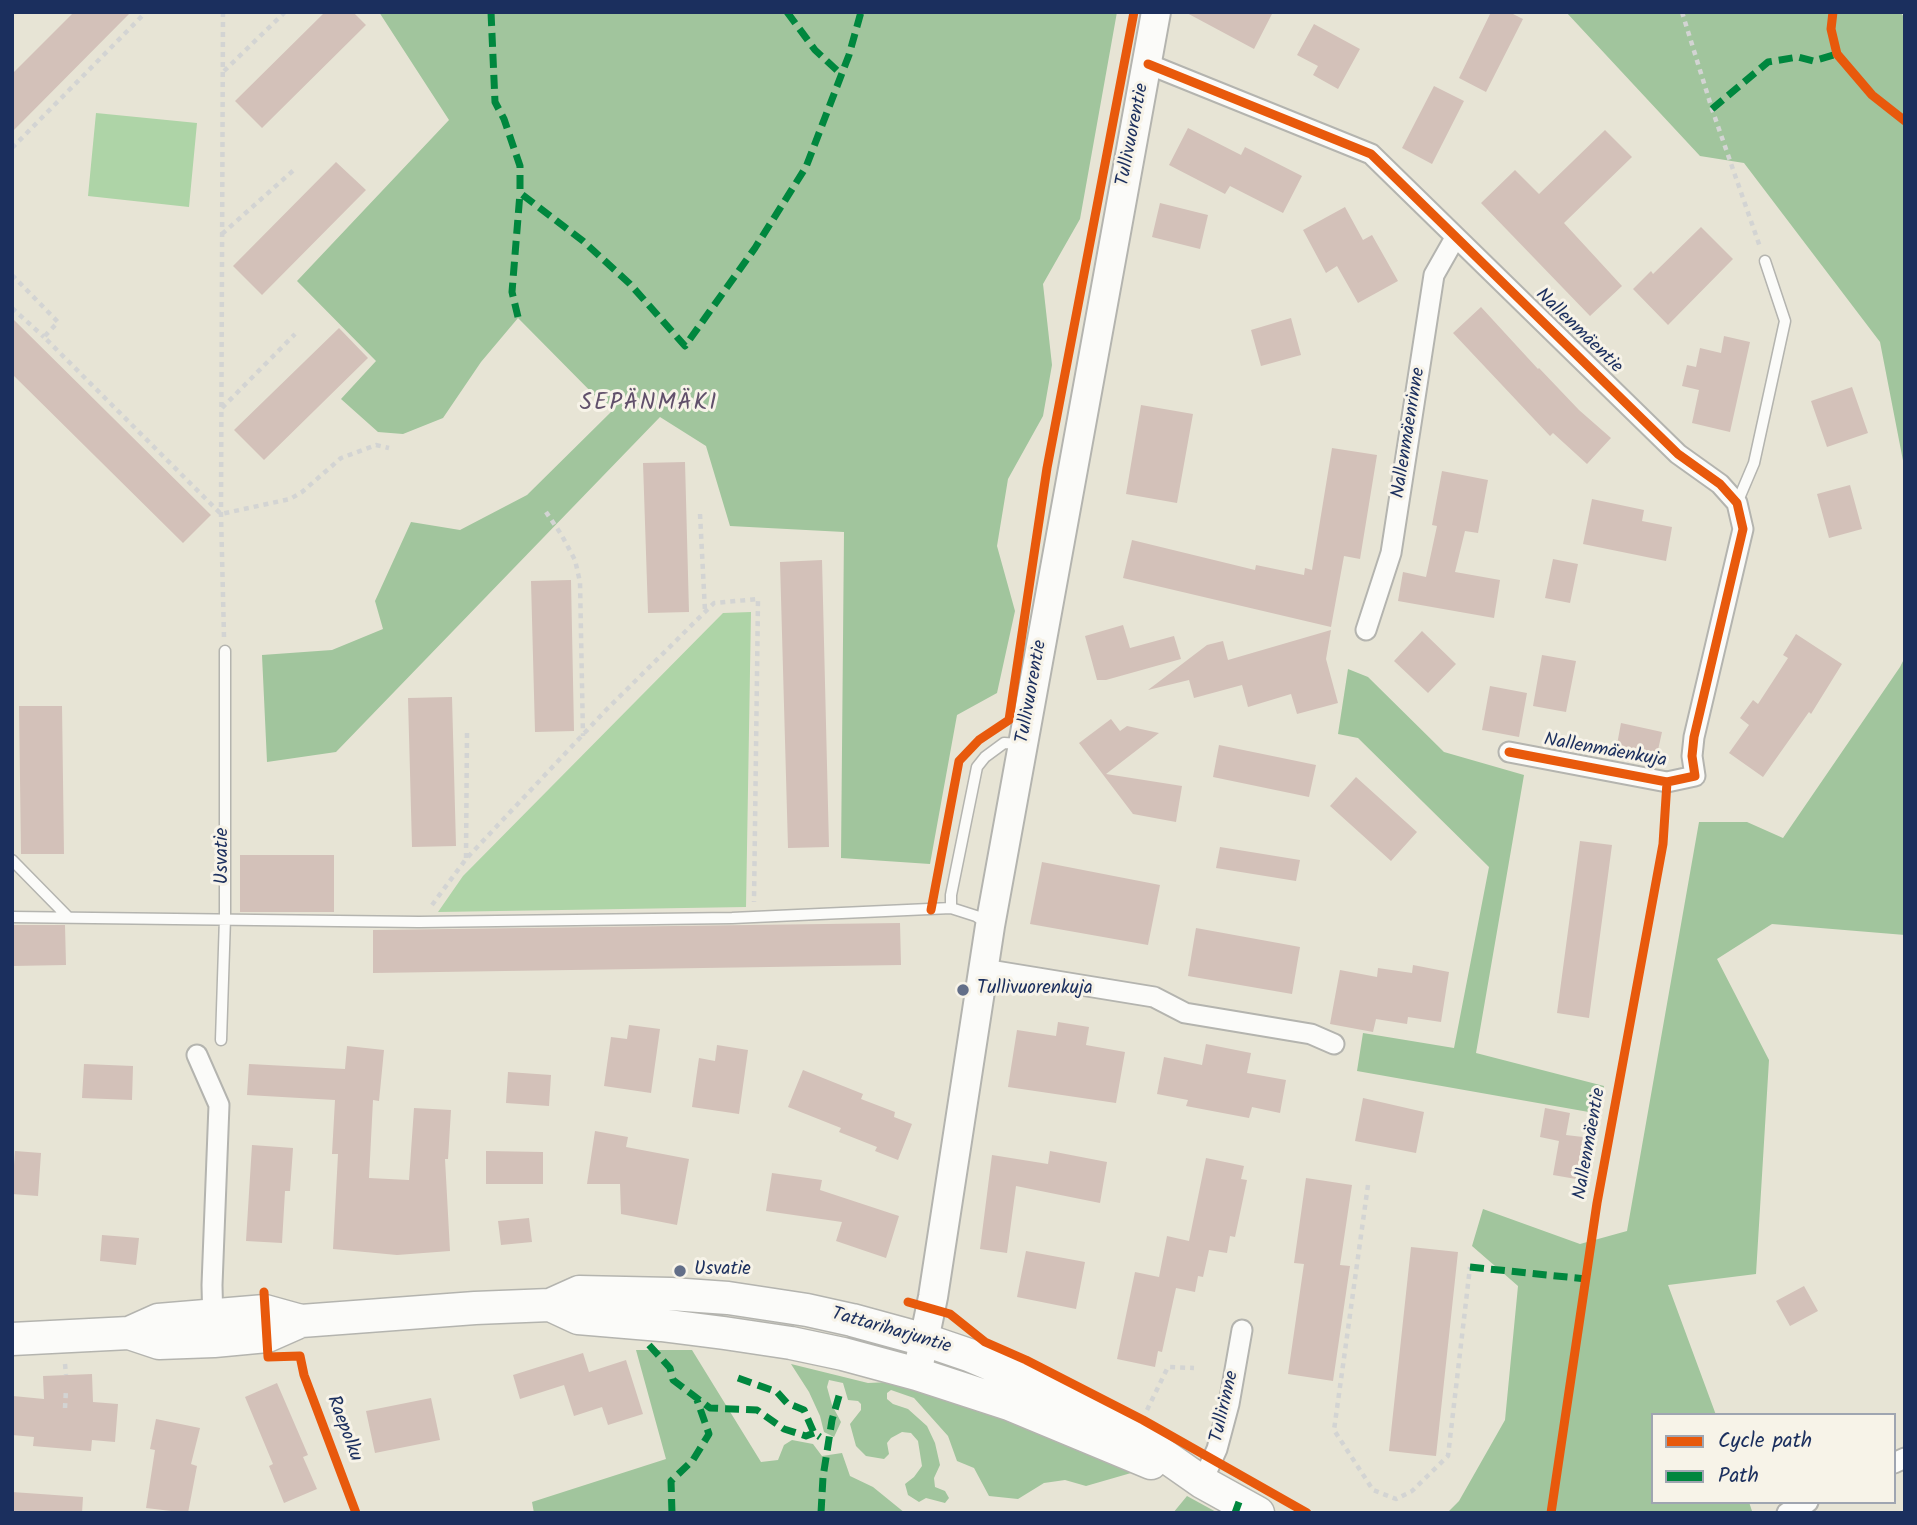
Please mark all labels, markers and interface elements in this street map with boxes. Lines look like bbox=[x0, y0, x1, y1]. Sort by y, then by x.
street label: Tullivuorentie bbox=[1113, 82, 1155, 188]
street label: Nallenmäentie bbox=[1529, 285, 1627, 379]
street label: Nallenmäenrinne bbox=[1388, 366, 1432, 500]
district label: SEPÄNMÄKI bbox=[581, 391, 717, 419]
street label: Tullivuorentie bbox=[1013, 639, 1053, 745]
street label: Nallenmäenkuja bbox=[1542, 730, 1668, 774]
street label: Usvatie bbox=[213, 828, 235, 884]
place label: Tullivuorenkuja bbox=[977, 979, 1093, 1001]
marker: Tullivuorenkuja bbox=[955, 982, 971, 998]
street label: Nallenmäentie bbox=[1570, 1086, 1612, 1202]
place label: Usvatie bbox=[694, 1260, 751, 1282]
marker: Usvatie bbox=[672, 1263, 688, 1279]
street label: Tattariharjuntie bbox=[829, 1304, 953, 1360]
street label: Tullirinne bbox=[1207, 1369, 1245, 1445]
street label: Raepolku bbox=[320, 1393, 366, 1465]
legend bbox=[1651, 1413, 1896, 1504]
text: Cycle path bbox=[1718, 1425, 1812, 1458]
text: Path bbox=[1718, 1460, 1759, 1493]

